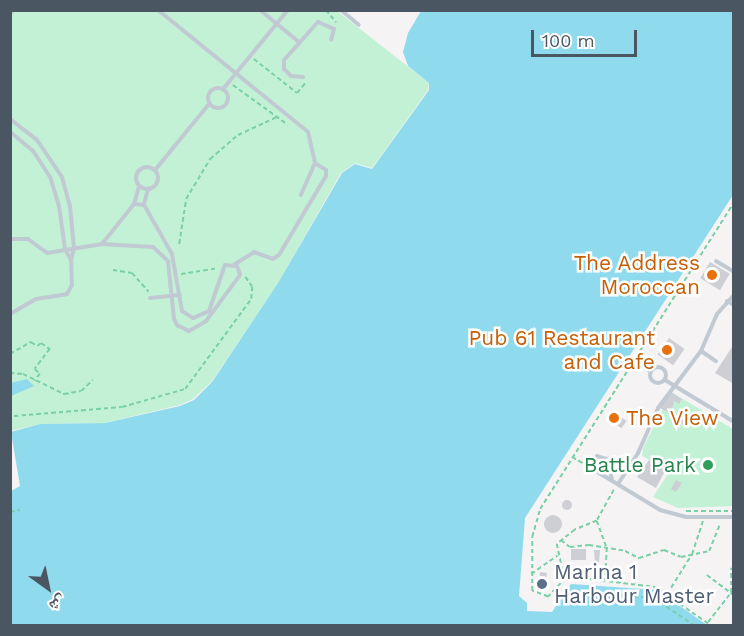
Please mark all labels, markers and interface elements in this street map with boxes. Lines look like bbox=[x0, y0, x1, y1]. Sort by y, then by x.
scale bar bbox=[534, 18, 640, 56]
text: 100 m bbox=[542, 30, 595, 51]
place label: The Address Moroccan bbox=[573, 250, 700, 300]
marker: The Address Moroccan bbox=[705, 268, 719, 282]
place label: Pub 61 Restaurant and Cafe bbox=[469, 325, 655, 375]
marker: Pub 61 Restaurant and Cafe bbox=[660, 343, 674, 357]
place label: The View bbox=[626, 405, 719, 431]
marker: The View bbox=[607, 411, 621, 425]
place label: Battle Park bbox=[584, 452, 696, 478]
marker: Battle Park bbox=[701, 458, 715, 472]
north arrow bbox=[18, 558, 78, 618]
place label: Marina 1 Harbour Master bbox=[554, 559, 714, 609]
marker: Marina 1 Harbour Master bbox=[535, 577, 549, 591]
text: ش bbox=[46, 591, 70, 616]

